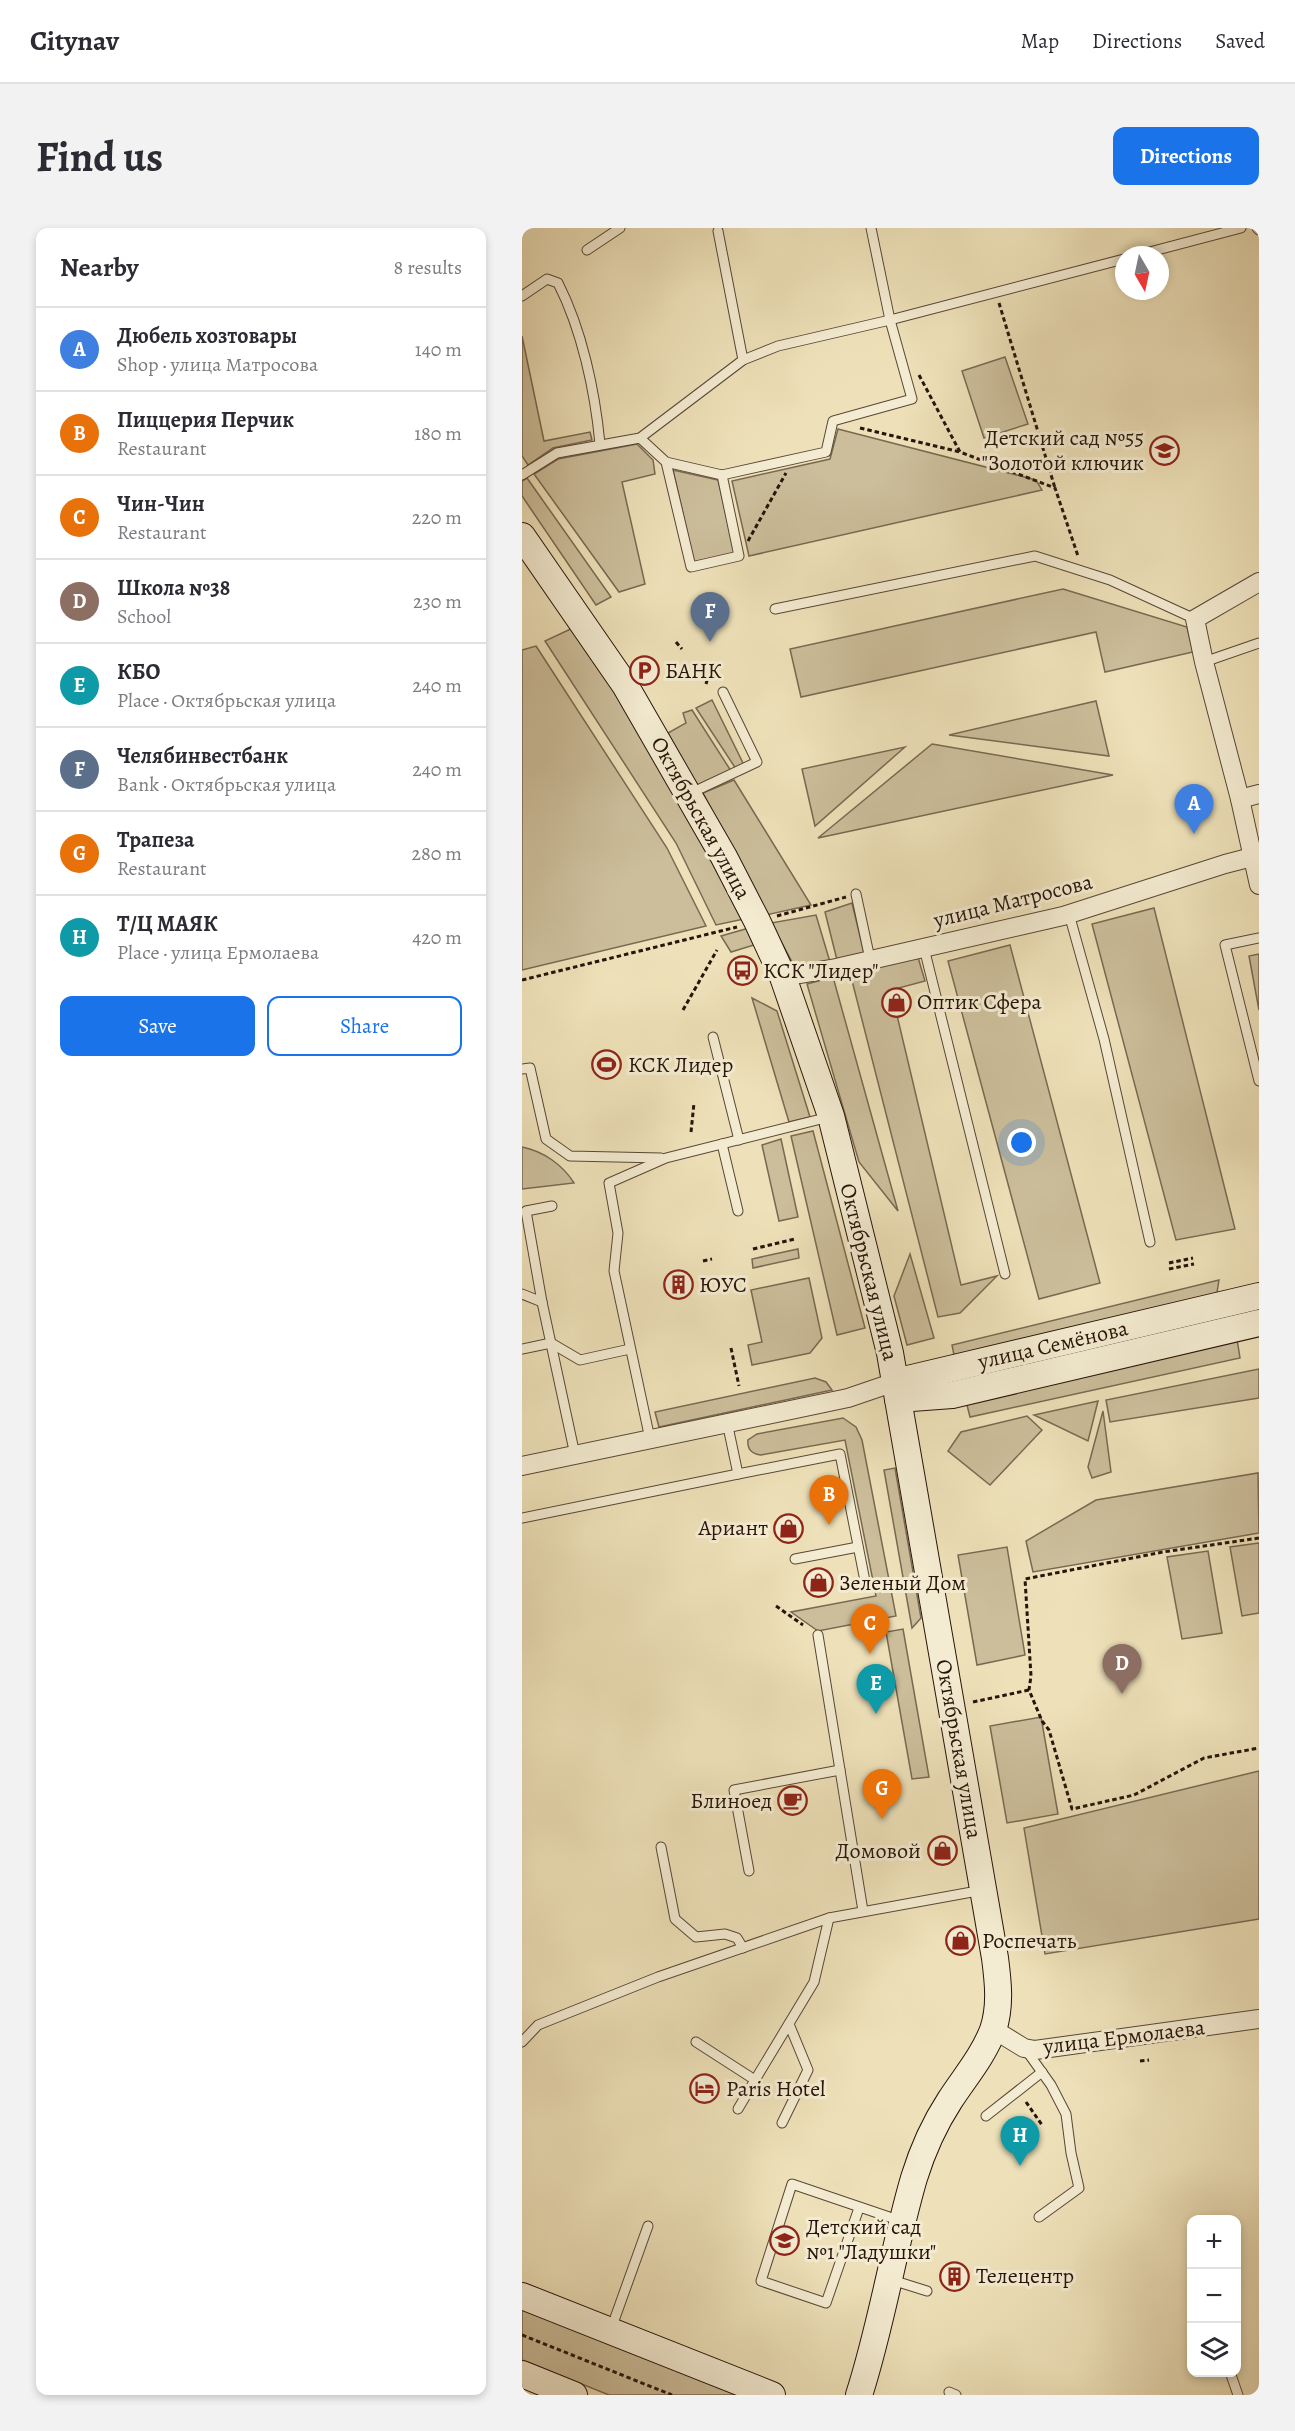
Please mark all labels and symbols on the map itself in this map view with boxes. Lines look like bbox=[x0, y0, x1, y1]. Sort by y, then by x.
north arrow bbox=[1115, 246, 1169, 300]
place label: Детский сад №55 "Золотой ключик bbox=[981, 423, 1144, 478]
school or university icon: Детский сад №55 "Золотой ключик bbox=[1149, 435, 1181, 467]
pin: F bbox=[690, 592, 729, 642]
parking icon: БАНК bbox=[628, 655, 660, 687]
place label: БАНК bbox=[665, 656, 722, 686]
street label: Октябрьская улица bbox=[644, 731, 759, 905]
pin: A bbox=[1174, 784, 1214, 834]
street label: улица Матросова bbox=[930, 867, 1096, 935]
bus stop icon: КСК "Лидер" bbox=[726, 955, 758, 987]
place label: КСК "Лидер" bbox=[763, 956, 878, 986]
shop icon: Оптик Сфера bbox=[880, 986, 912, 1018]
place label: Оптик Сфера bbox=[917, 987, 1042, 1017]
sports icon: КСК Лидер bbox=[591, 1049, 623, 1081]
place label: КСК Лидер bbox=[628, 1050, 733, 1080]
your location bbox=[1007, 1128, 1036, 1157]
street label: Октябрьская улица bbox=[832, 1180, 906, 1365]
building icon: ЮУС bbox=[662, 1269, 694, 1301]
place label: ЮУС bbox=[699, 1270, 747, 1300]
street label: улица Семёнова bbox=[974, 1313, 1132, 1377]
pin: B bbox=[810, 1476, 848, 1525]
shop icon: Ариант bbox=[773, 1512, 805, 1544]
place label: Ариант bbox=[697, 1513, 768, 1543]
shop icon: Зеленый Дом bbox=[802, 1567, 834, 1599]
place label: Зеленый Дом bbox=[839, 1568, 966, 1598]
pin: C bbox=[850, 1604, 890, 1654]
pin: D bbox=[1102, 1644, 1142, 1694]
street label: Октябрьская улица bbox=[928, 1657, 990, 1842]
pin: E bbox=[856, 1664, 896, 1714]
pin: G bbox=[862, 1770, 902, 1819]
cafe icon: Блиноед bbox=[777, 1785, 809, 1817]
place label: Блиноед bbox=[690, 1786, 772, 1816]
shop icon: Домовой bbox=[926, 1835, 958, 1867]
place label: Домовой bbox=[835, 1836, 921, 1866]
shop icon: Роспечать bbox=[945, 1925, 977, 1957]
place label: Роспечать bbox=[982, 1926, 1077, 1956]
street label: улица Ермолаева bbox=[1040, 2012, 1207, 2062]
hotel icon: Paris Hotel bbox=[689, 2073, 721, 2105]
place label: Paris Hotel bbox=[726, 2074, 825, 2104]
pin: H bbox=[1000, 2116, 1040, 2166]
place label: Детский сад №1 "Ладушки" bbox=[806, 2212, 936, 2267]
school or university icon: Детский сад №1 "Ладушки" bbox=[769, 2224, 801, 2256]
building icon: Телецентр bbox=[939, 2260, 971, 2292]
place label: Телецентр bbox=[976, 2261, 1074, 2291]

